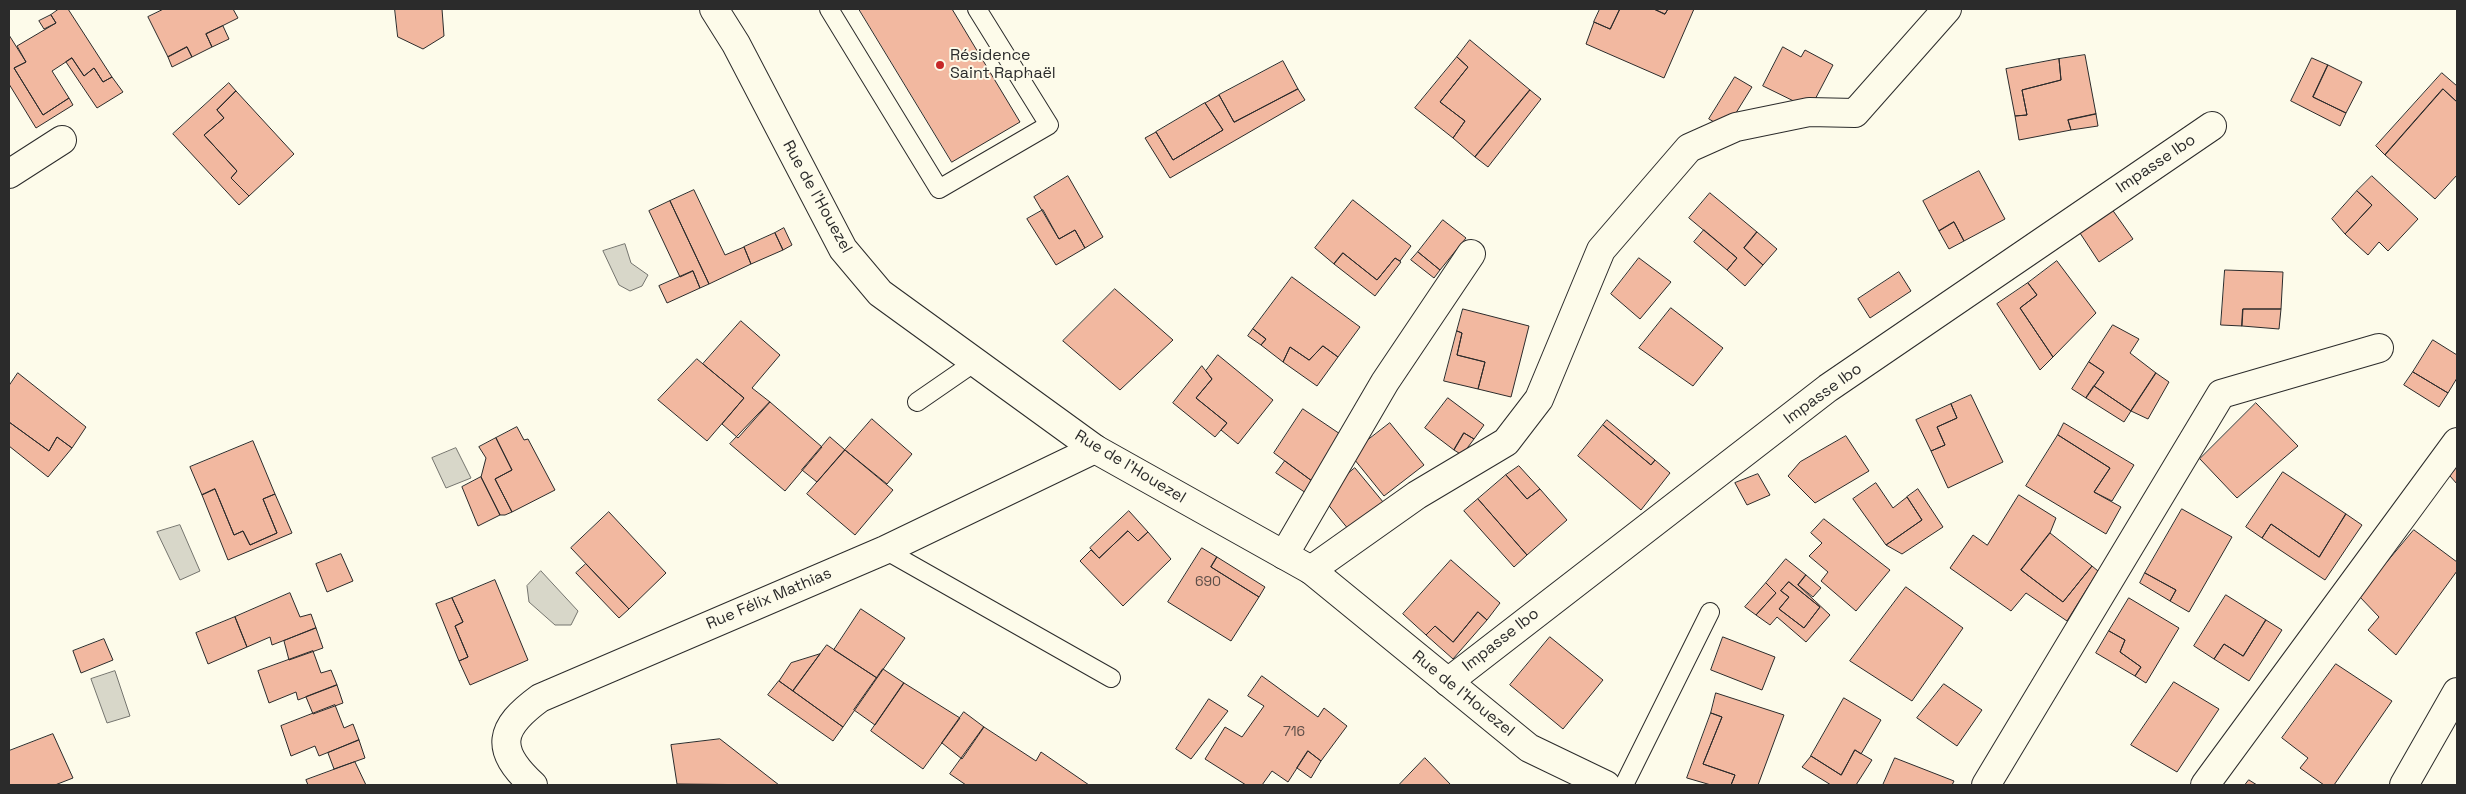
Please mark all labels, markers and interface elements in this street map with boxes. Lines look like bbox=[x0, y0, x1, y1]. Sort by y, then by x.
place label: Résidence Saint Raphaël bbox=[950, 46, 1056, 84]
marker: Résidence Saint Raphaël bbox=[934, 59, 946, 71]
street label: Impasse Ibo bbox=[2113, 130, 2199, 198]
street label: Rue de l'Houezel bbox=[778, 137, 856, 257]
street label: Impasse Ibo bbox=[1780, 359, 1866, 429]
street label: Rue de l'Houezel bbox=[1071, 426, 1189, 508]
street label: Rue Félix Mathias bbox=[704, 564, 834, 634]
house number: 690 bbox=[1195, 574, 1221, 590]
street label: Impasse Ibo bbox=[1459, 604, 1543, 676]
street label: Rue de l'Houezel bbox=[1408, 647, 1518, 741]
house number: 716 bbox=[1283, 724, 1305, 740]

